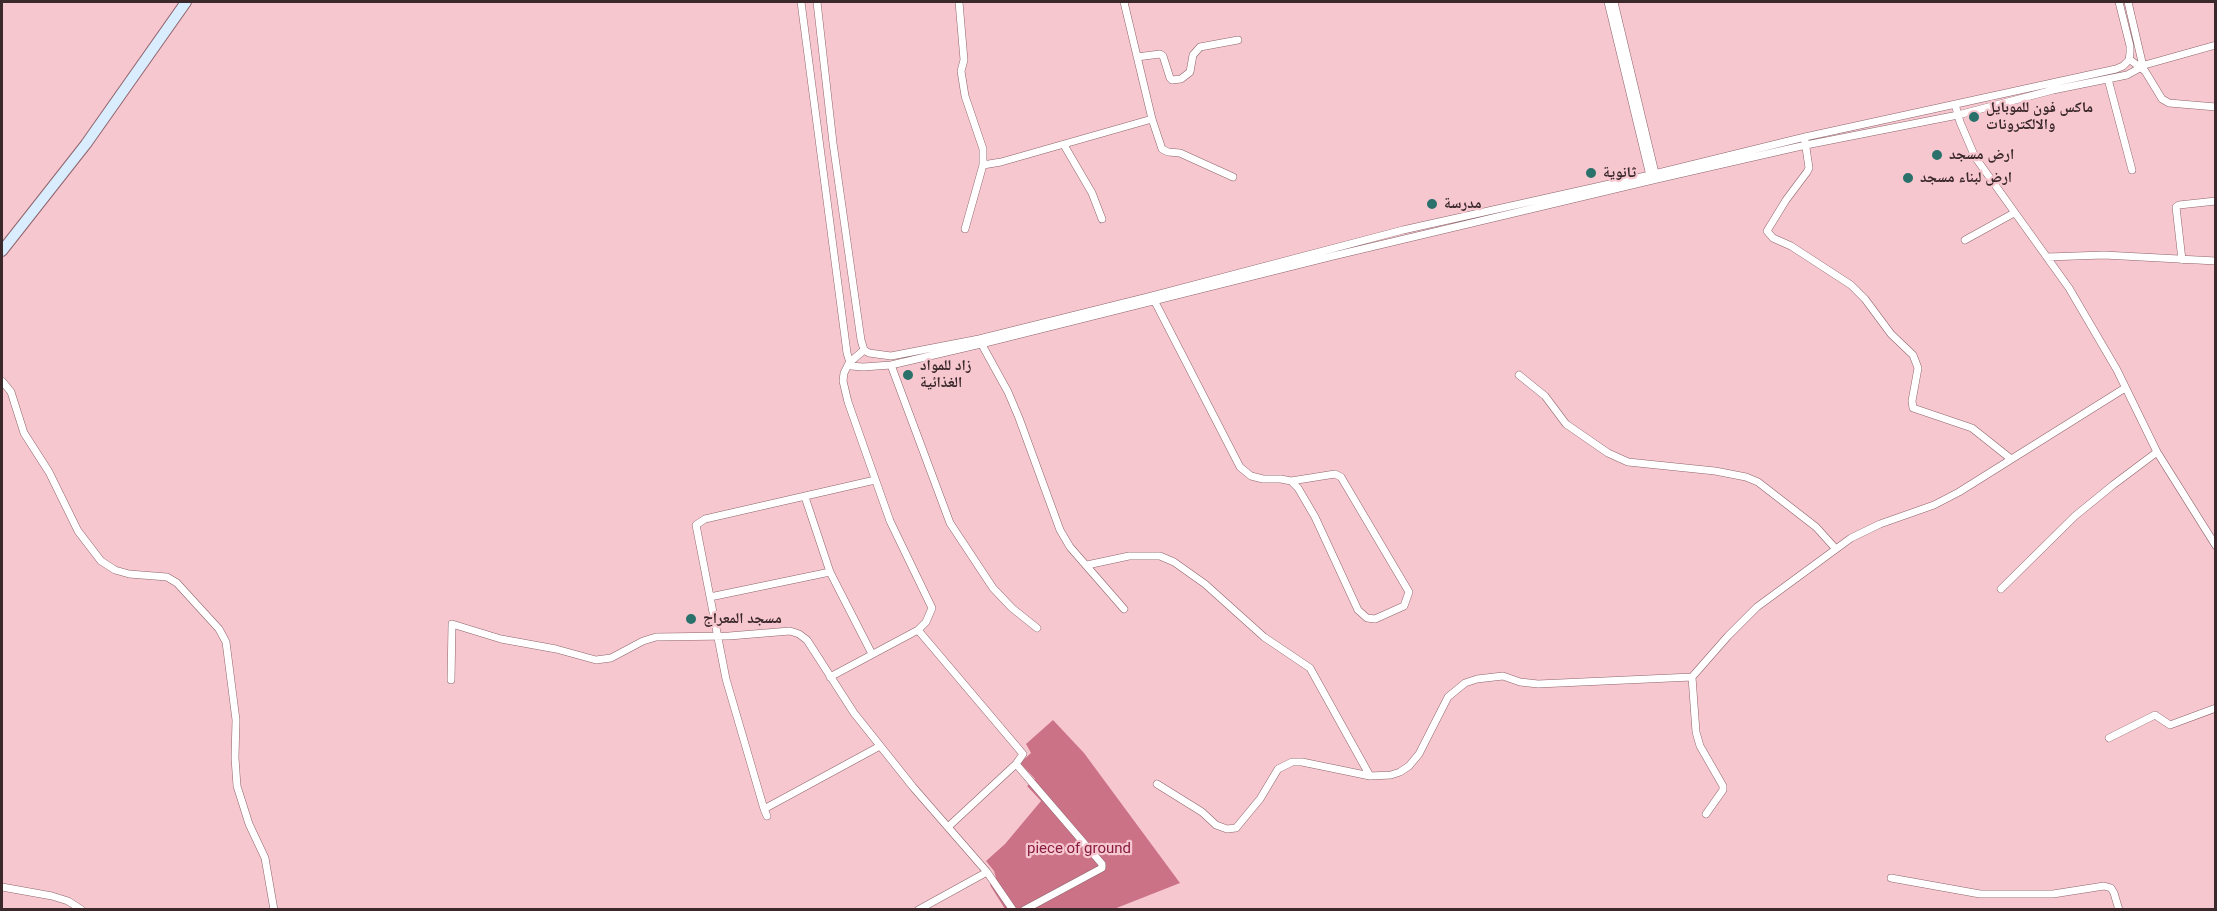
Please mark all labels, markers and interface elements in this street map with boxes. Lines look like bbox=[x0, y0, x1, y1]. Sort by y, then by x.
place label: ماكس فون للموبايل والالكترونات bbox=[1986, 99, 2093, 134]
marker: ماكس فون للموبايل والالكترونات bbox=[1967, 110, 1981, 124]
place label: ارض مسجد bbox=[1949, 146, 2014, 164]
marker: ارض مسجد bbox=[1930, 148, 1944, 162]
place label: ثانوية bbox=[1603, 164, 1636, 182]
marker: ثانوية bbox=[1584, 166, 1598, 180]
place label: ارض لبناء مسجد bbox=[1920, 169, 2012, 187]
marker: ارض لبناء مسجد bbox=[1901, 171, 1915, 185]
place label: مدرسة bbox=[1444, 195, 1482, 213]
marker: مدرسة bbox=[1425, 197, 1439, 211]
place label: زاد للمواد الغذائية bbox=[920, 357, 971, 392]
marker: زاد للمواد الغذائية bbox=[901, 368, 915, 382]
place label: مسجد المعراج bbox=[703, 610, 782, 628]
marker: مسجد المعراج bbox=[684, 612, 698, 626]
park label: piece of ground bbox=[1027, 840, 1131, 858]

